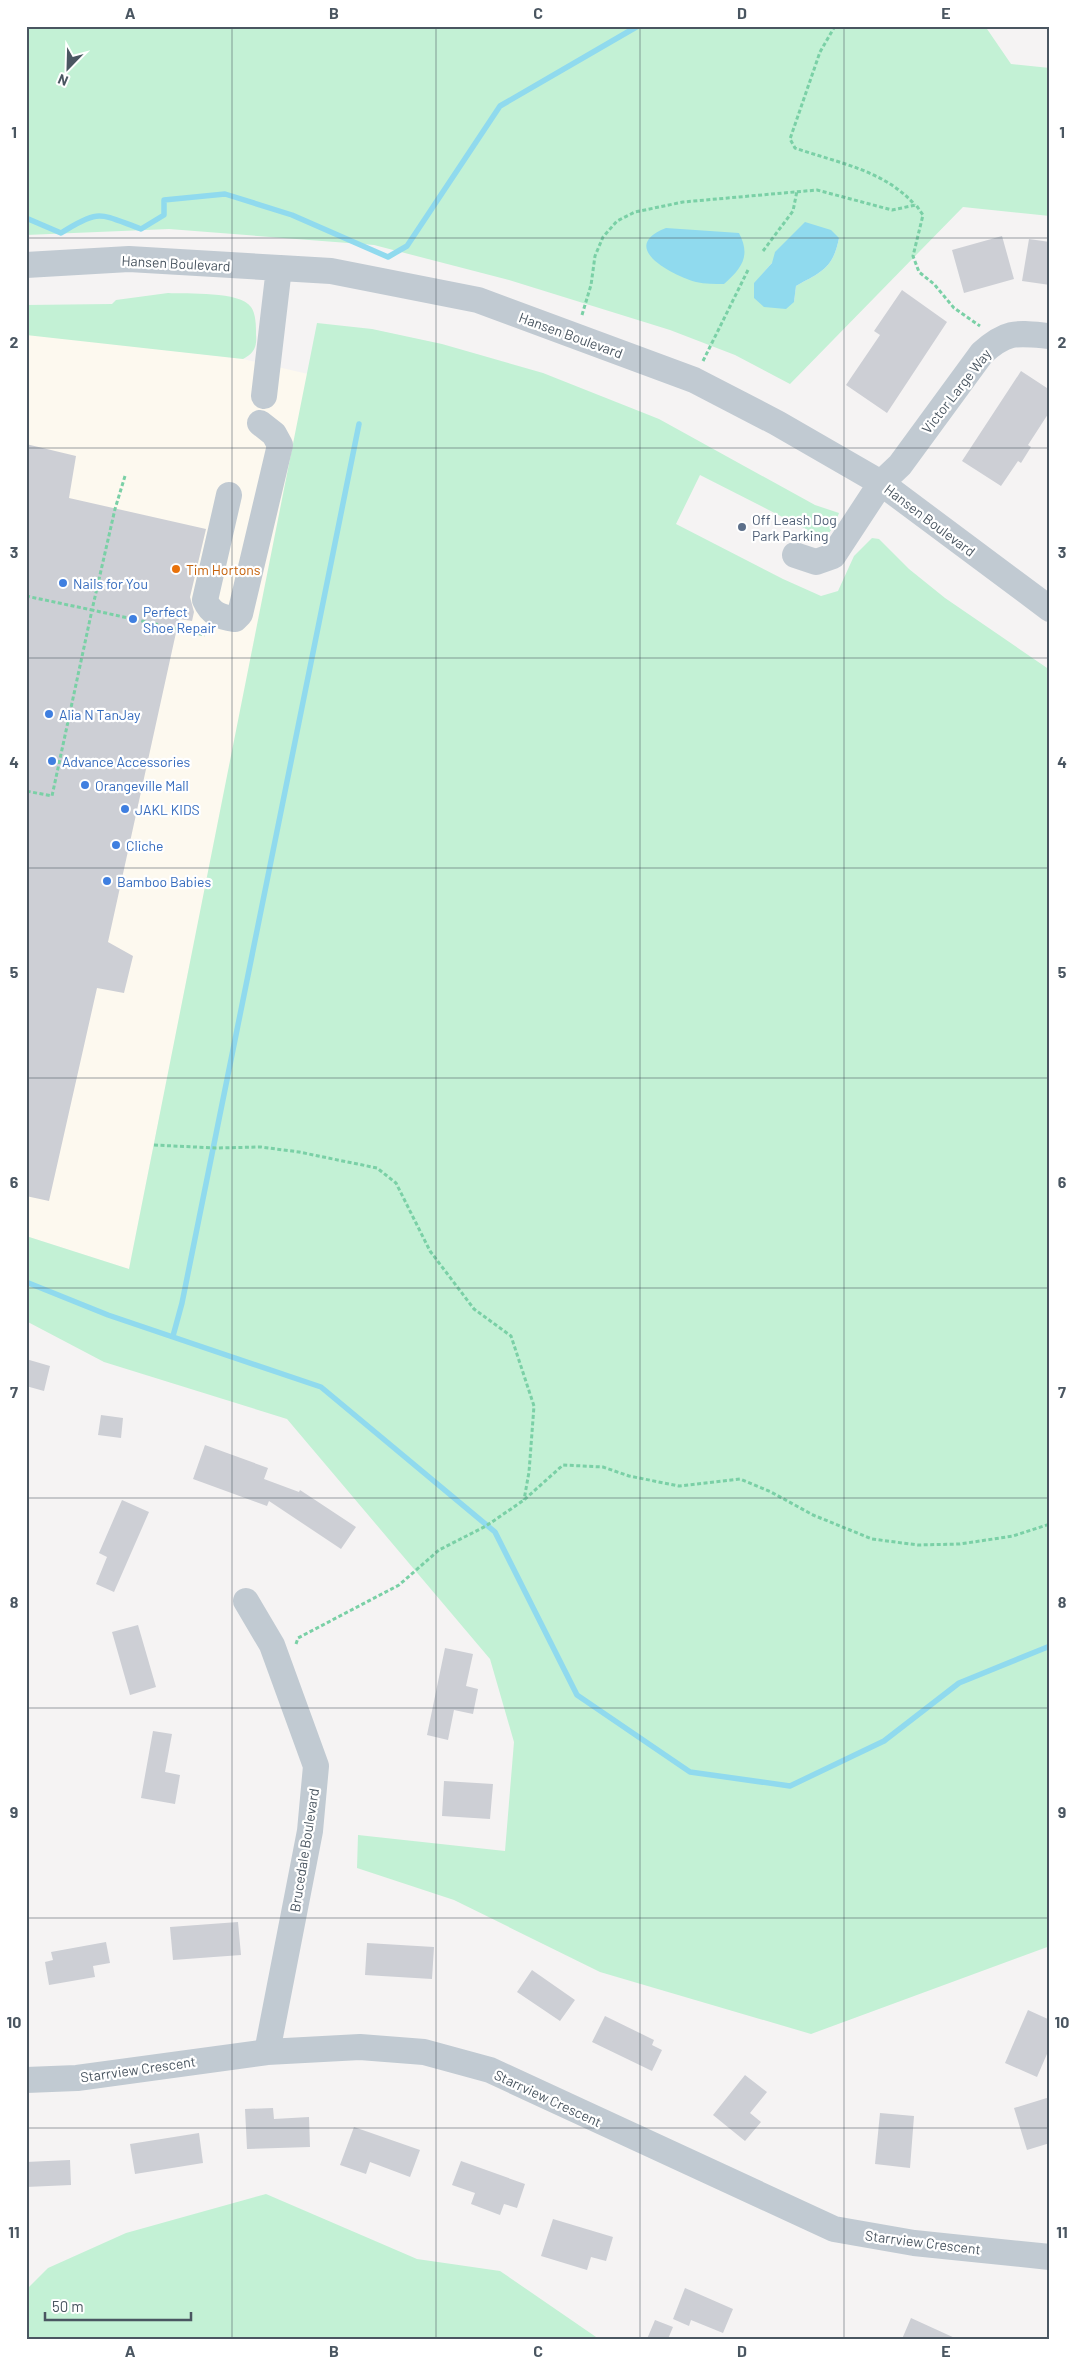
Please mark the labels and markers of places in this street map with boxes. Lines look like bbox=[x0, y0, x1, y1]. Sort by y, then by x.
place label: Off Leash Dog Park Parking bbox=[752, 511, 837, 544]
marker: Off Leash Dog Park Parking bbox=[736, 521, 748, 533]
place label: Tim Hortons bbox=[186, 561, 261, 578]
marker: Tim Hortons bbox=[170, 563, 182, 575]
place label: Nails for You bbox=[73, 575, 148, 592]
marker: Nails for You bbox=[57, 577, 69, 589]
place label: Perfect Shoe Repair bbox=[143, 603, 216, 636]
marker: Perfect Shoe Repair bbox=[127, 613, 139, 625]
place label: Alia N TanJay bbox=[59, 706, 141, 723]
marker: Alia N TanJay bbox=[43, 708, 55, 720]
place label: Advance Accessories bbox=[62, 753, 191, 770]
marker: Advance Accessories bbox=[46, 755, 58, 767]
place label: Orangeville Mall bbox=[95, 777, 189, 794]
marker: Orangeville Mall bbox=[79, 779, 91, 791]
place label: JAKL KIDS bbox=[135, 801, 200, 818]
marker: JAKL KIDS bbox=[119, 803, 131, 815]
place label: Cliche bbox=[126, 837, 163, 854]
marker: Cliche bbox=[110, 839, 122, 851]
place label: Bamboo Babies bbox=[117, 873, 211, 890]
marker: Bamboo Babies bbox=[101, 875, 113, 887]

